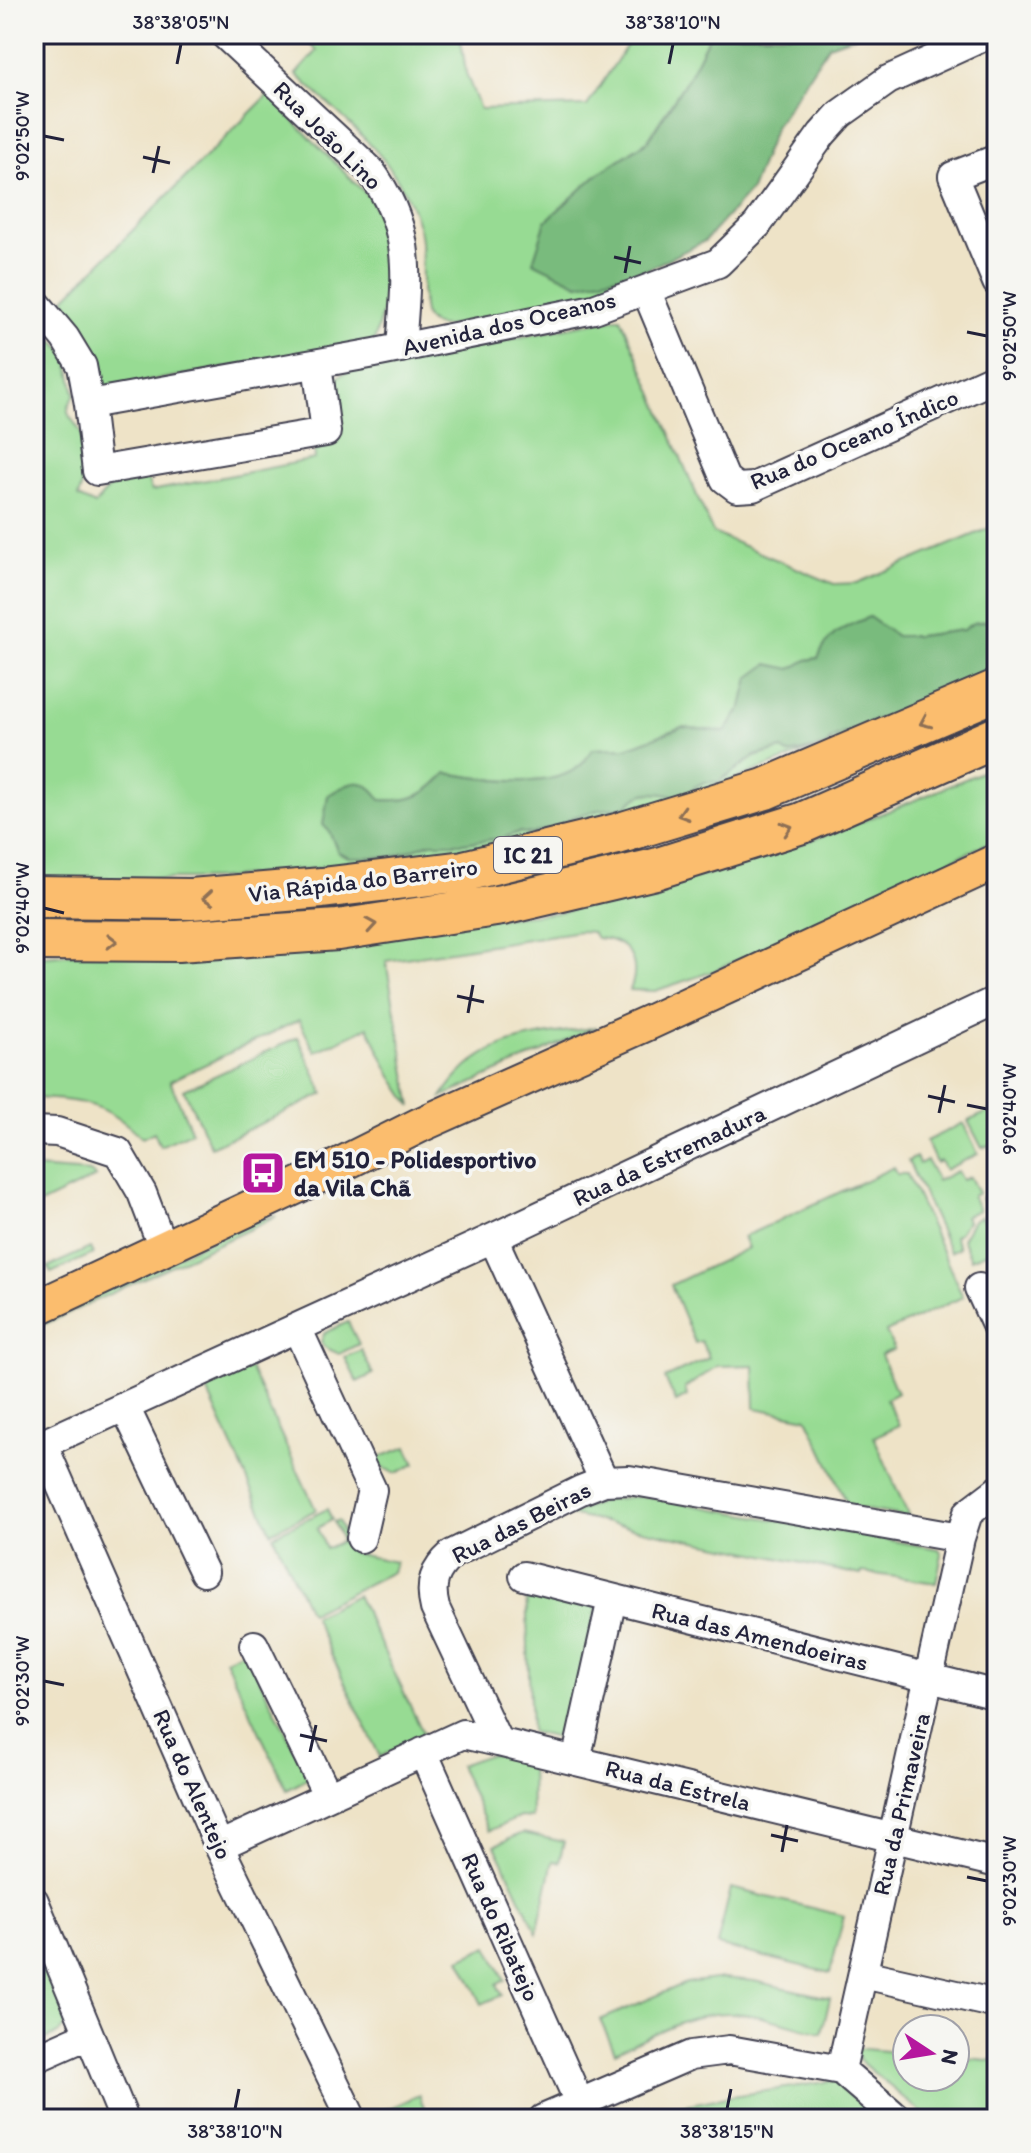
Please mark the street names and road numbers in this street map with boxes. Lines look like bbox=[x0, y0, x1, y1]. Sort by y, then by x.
street label: Rua João Lino bbox=[267, 74, 389, 196]
street label: Avenida dos Oceanos bbox=[400, 284, 618, 362]
street label: Rua do Oceano Índico bbox=[745, 382, 963, 496]
road number: IC 21 bbox=[494, 837, 562, 873]
street label: Via Rápida do Barreiro bbox=[247, 852, 479, 908]
street label: Rua da Estremadura bbox=[568, 1097, 771, 1212]
street label: Rua das Beiras bbox=[446, 1474, 596, 1570]
street label: Rua das Amendoeiras bbox=[649, 1595, 871, 1677]
street label: Rua do Alentejo bbox=[147, 1704, 239, 1864]
street label: Rua da Primaveira bbox=[866, 1710, 936, 1898]
street label: Rua da Estrela bbox=[602, 1753, 754, 1817]
street label: Rua do Ribatejo bbox=[455, 1848, 547, 2006]

